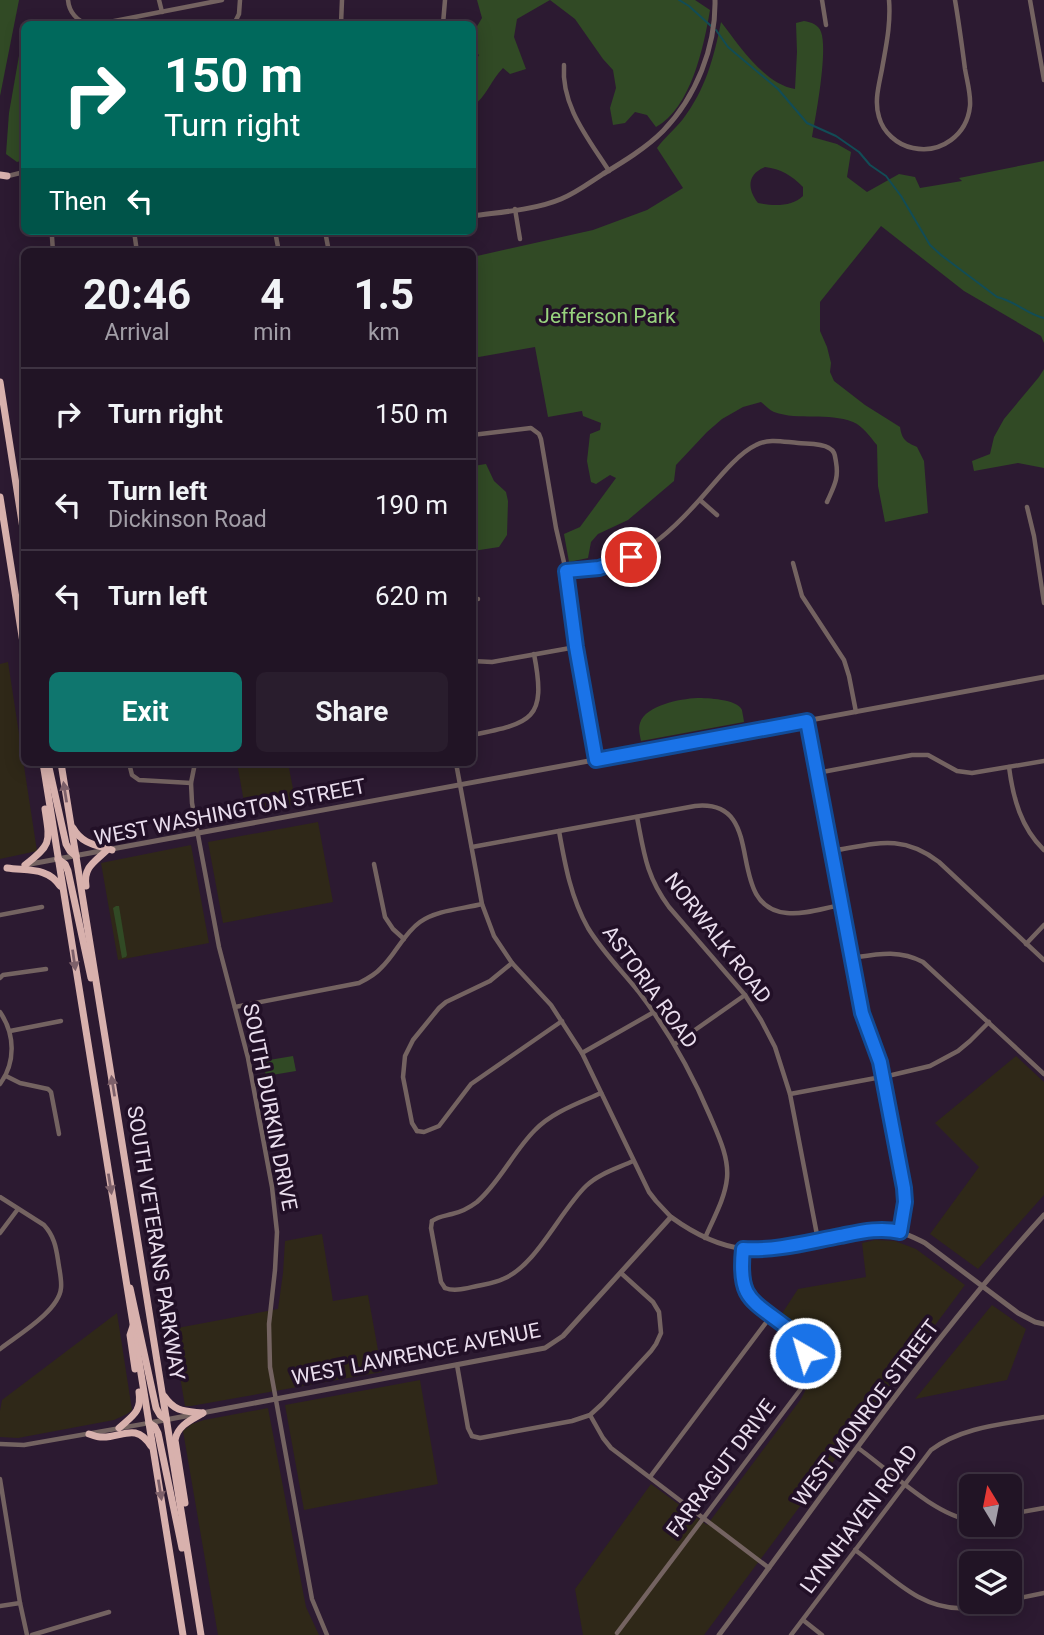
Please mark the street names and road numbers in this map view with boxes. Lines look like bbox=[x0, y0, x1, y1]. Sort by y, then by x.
street label: WEST WASHINGTON STREET bbox=[92, 774, 368, 850]
street label: NORWALK ROAD bbox=[660, 868, 776, 1008]
street label: ASTORIA ROAD bbox=[598, 921, 702, 1053]
street label: SOUTH DURKIN DRIVE bbox=[238, 1001, 302, 1213]
street label: SOUTH VETERANS PARKWAY bbox=[122, 1104, 190, 1382]
street label: WEST MONROE STREET bbox=[788, 1315, 944, 1511]
street label: WEST LAWRENCE AVENUE bbox=[290, 1318, 542, 1390]
street label: FARRAGUT DRIVE bbox=[661, 1394, 781, 1542]
street label: LYNNHAVEN ROAD bbox=[795, 1440, 923, 1598]

